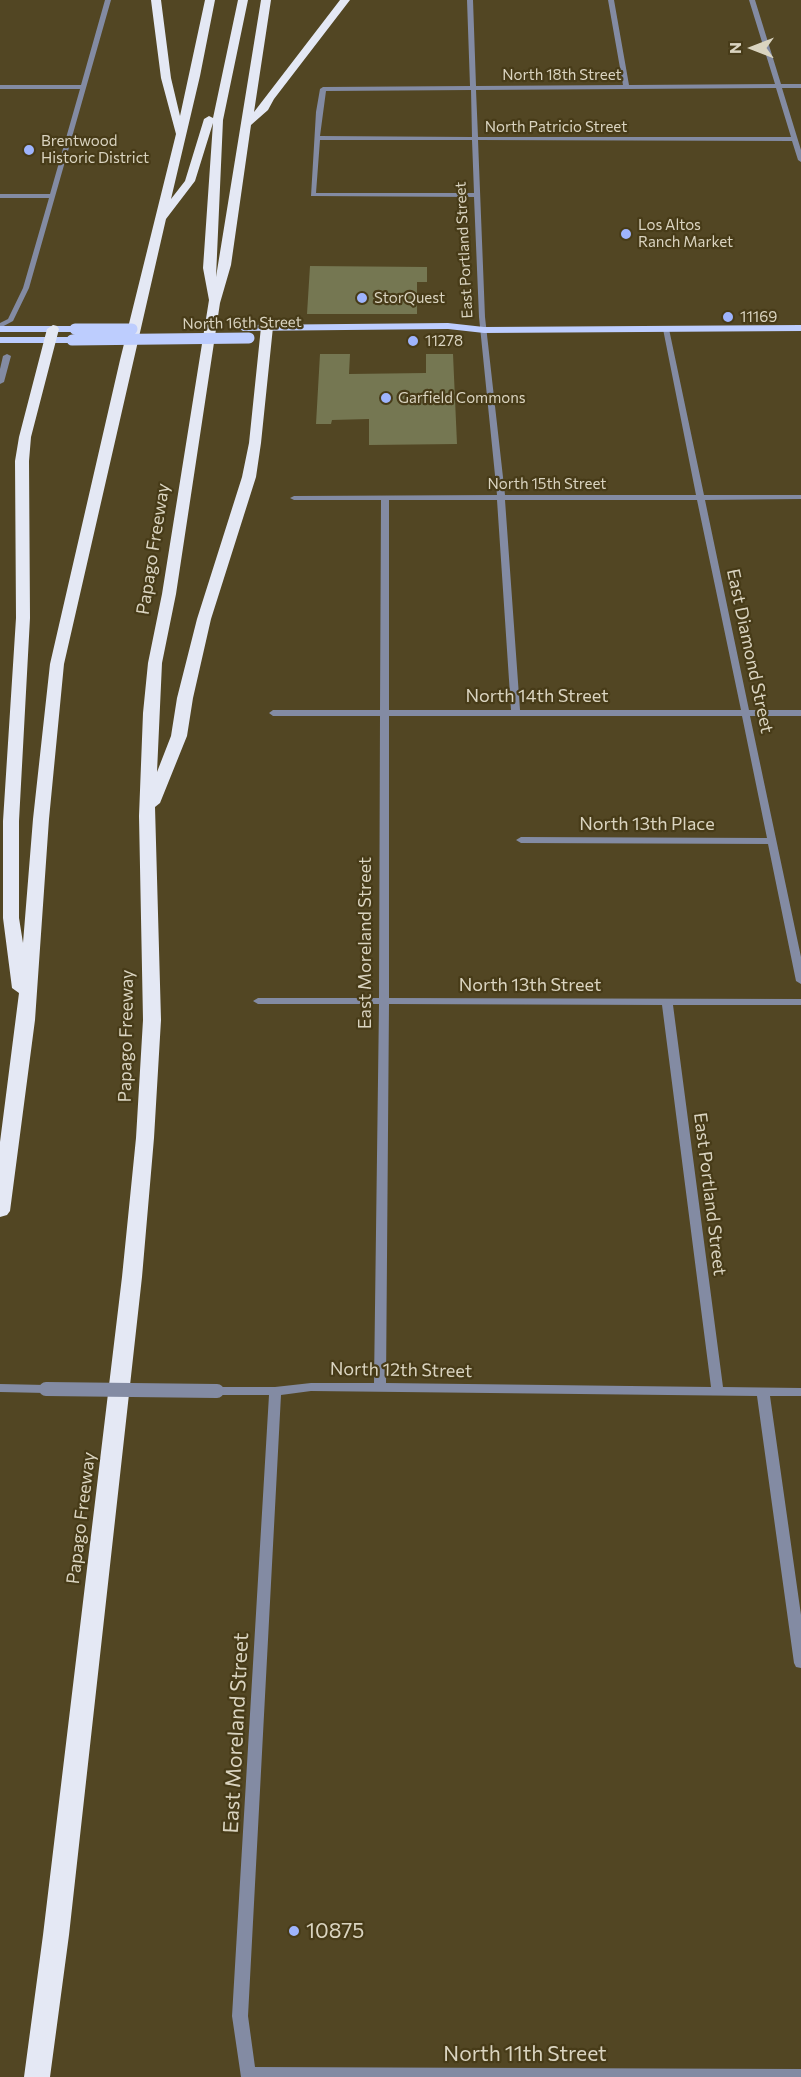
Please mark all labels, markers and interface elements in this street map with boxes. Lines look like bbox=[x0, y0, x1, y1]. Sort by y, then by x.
north arrow bbox=[723, 18, 783, 78]
text: N bbox=[725, 42, 744, 54]
street label: North 18th Street bbox=[502, 66, 622, 84]
street label: North Patricio Street bbox=[485, 118, 627, 136]
place label: Brentwood Historic District bbox=[41, 132, 149, 167]
marker: Brentwood Historic District bbox=[22, 143, 36, 157]
street label: East Portland Street bbox=[451, 181, 477, 319]
place label: Los Altos Ranch Market bbox=[638, 216, 733, 251]
marker: Los Altos Ranch Market bbox=[619, 227, 633, 241]
place label: StorQuest bbox=[374, 289, 445, 307]
marker: StorQuest bbox=[355, 291, 369, 305]
place label: 11169 bbox=[740, 308, 777, 326]
marker: 11169 bbox=[721, 310, 735, 324]
street label: North 16th Street bbox=[182, 313, 302, 333]
place label: 11278 bbox=[425, 332, 463, 350]
marker: 11278 bbox=[406, 334, 420, 348]
place label: Garfield Commons bbox=[398, 389, 526, 407]
marker: Garfield Commons bbox=[379, 391, 393, 405]
street label: North 15th Street bbox=[488, 475, 606, 493]
street label: Papago Freeway bbox=[132, 482, 174, 616]
street label: East Diamond Street bbox=[722, 567, 778, 735]
street label: North 14th Street bbox=[465, 685, 609, 707]
street label: North 13th Place bbox=[579, 813, 715, 835]
street label: East Moreland Street bbox=[354, 857, 376, 1029]
street label: Papago Freeway bbox=[114, 969, 138, 1103]
street label: North 13th Street bbox=[459, 974, 601, 996]
street label: East Portland Street bbox=[689, 1111, 731, 1277]
street label: North 12th Street bbox=[330, 1358, 472, 1382]
street label: Papago Freeway bbox=[62, 1451, 100, 1585]
street label: East Moreland Street bbox=[218, 1632, 254, 1834]
place label: 10875 bbox=[306, 1918, 364, 1944]
marker: 10875 bbox=[287, 1924, 301, 1938]
street label: North 11th Street bbox=[443, 2041, 607, 2067]

